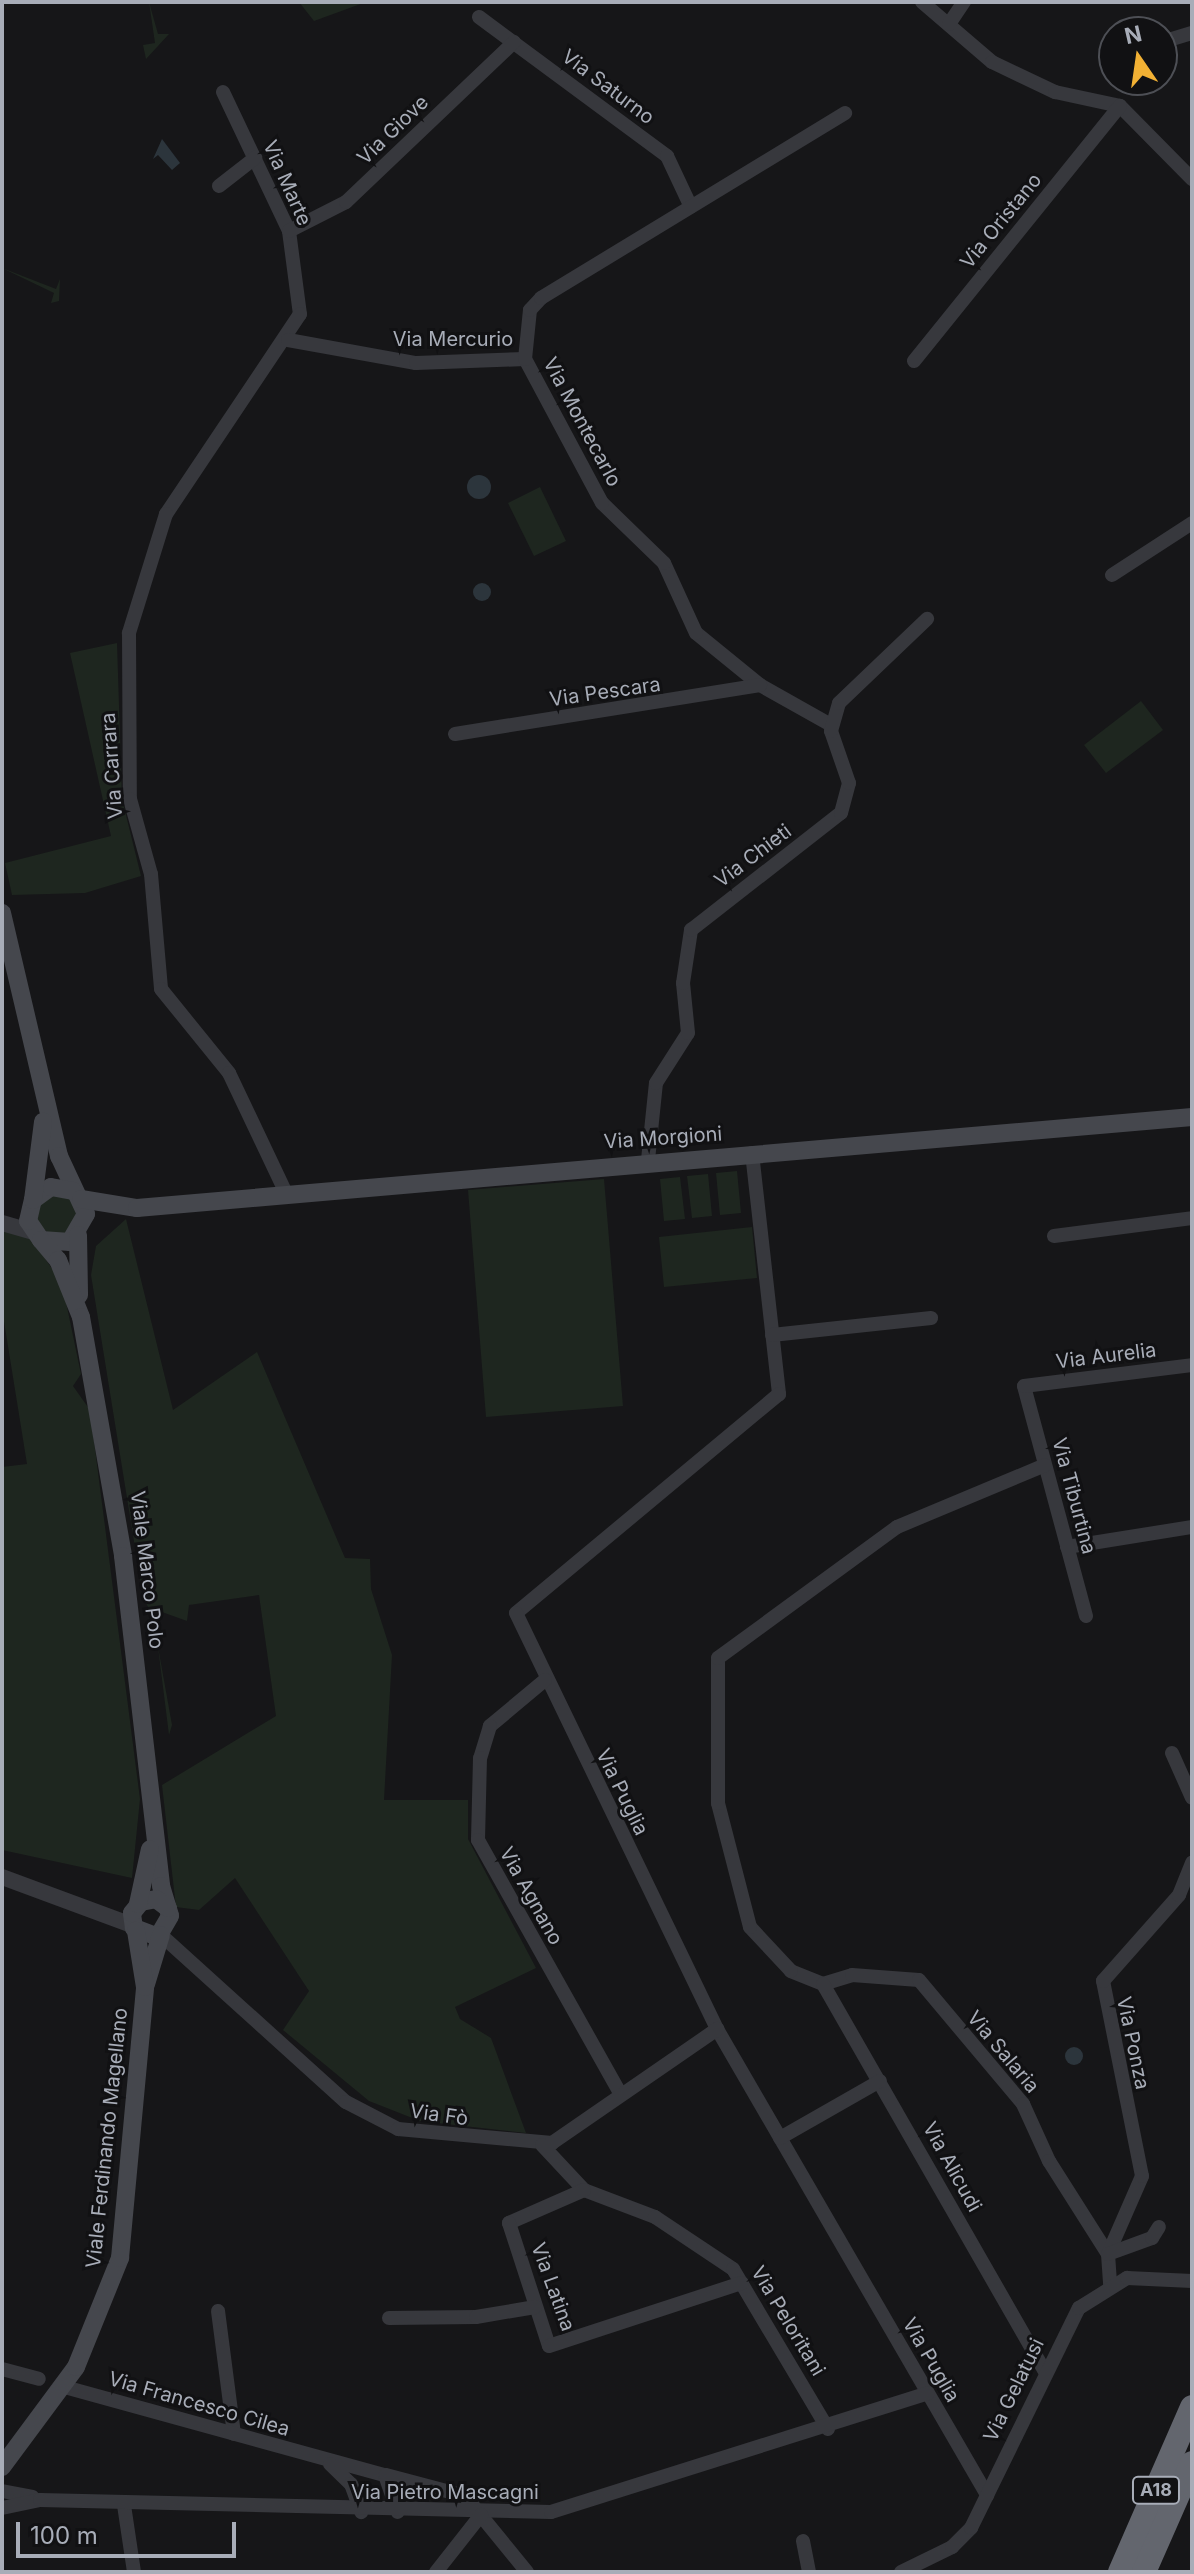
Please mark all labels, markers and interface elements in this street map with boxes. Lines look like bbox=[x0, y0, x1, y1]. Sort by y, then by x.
north arrow bbox=[1098, 16, 1178, 96]
text: N bbox=[1122, 20, 1144, 49]
street label: Via Saturno bbox=[557, 44, 659, 130]
street label: Via Giove bbox=[353, 90, 433, 170]
street label: Via Marte bbox=[258, 137, 316, 229]
street label: Via Oristano bbox=[955, 168, 1047, 274]
street label: Via Mercurio bbox=[393, 327, 513, 351]
street label: Via Montecarlo bbox=[538, 353, 626, 491]
street label: Via Pescara bbox=[548, 672, 662, 712]
street label: Via Carrara bbox=[96, 712, 128, 820]
street label: Via Chieti bbox=[710, 819, 796, 893]
street label: Via Morgioni bbox=[603, 1122, 723, 1154]
street label: Via Aurelia bbox=[1054, 1338, 1158, 1374]
street label: Via Tiburtina bbox=[1047, 1435, 1101, 1557]
street label: Viale Marco Polo bbox=[125, 1490, 169, 1650]
street label: Via Puglia bbox=[591, 1745, 653, 1839]
street label: Via Agnano bbox=[494, 1843, 568, 1949]
street label: Via Ponza bbox=[1111, 1994, 1155, 2092]
street label: Via Salaria bbox=[962, 2006, 1044, 2098]
street label: Viale Ferdinando Magellano bbox=[81, 2007, 133, 2269]
street label: Via Fò bbox=[408, 2099, 470, 2131]
street label: Via Alicudi bbox=[917, 2118, 987, 2216]
street label: Via Latina bbox=[526, 2239, 580, 2335]
street label: Via Peloritani bbox=[746, 2262, 830, 2380]
street label: Via Puglia bbox=[897, 2314, 965, 2406]
street label: Via Gelatusi bbox=[979, 2334, 1049, 2446]
street label: Via Francesco Cilea bbox=[106, 2367, 292, 2441]
road number: A18 bbox=[1130, 2476, 1182, 2504]
street label: Via Pietro Mascagni bbox=[351, 2480, 539, 2504]
scale bar bbox=[20, 2506, 240, 2556]
text: 100 m bbox=[30, 2521, 98, 2550]

